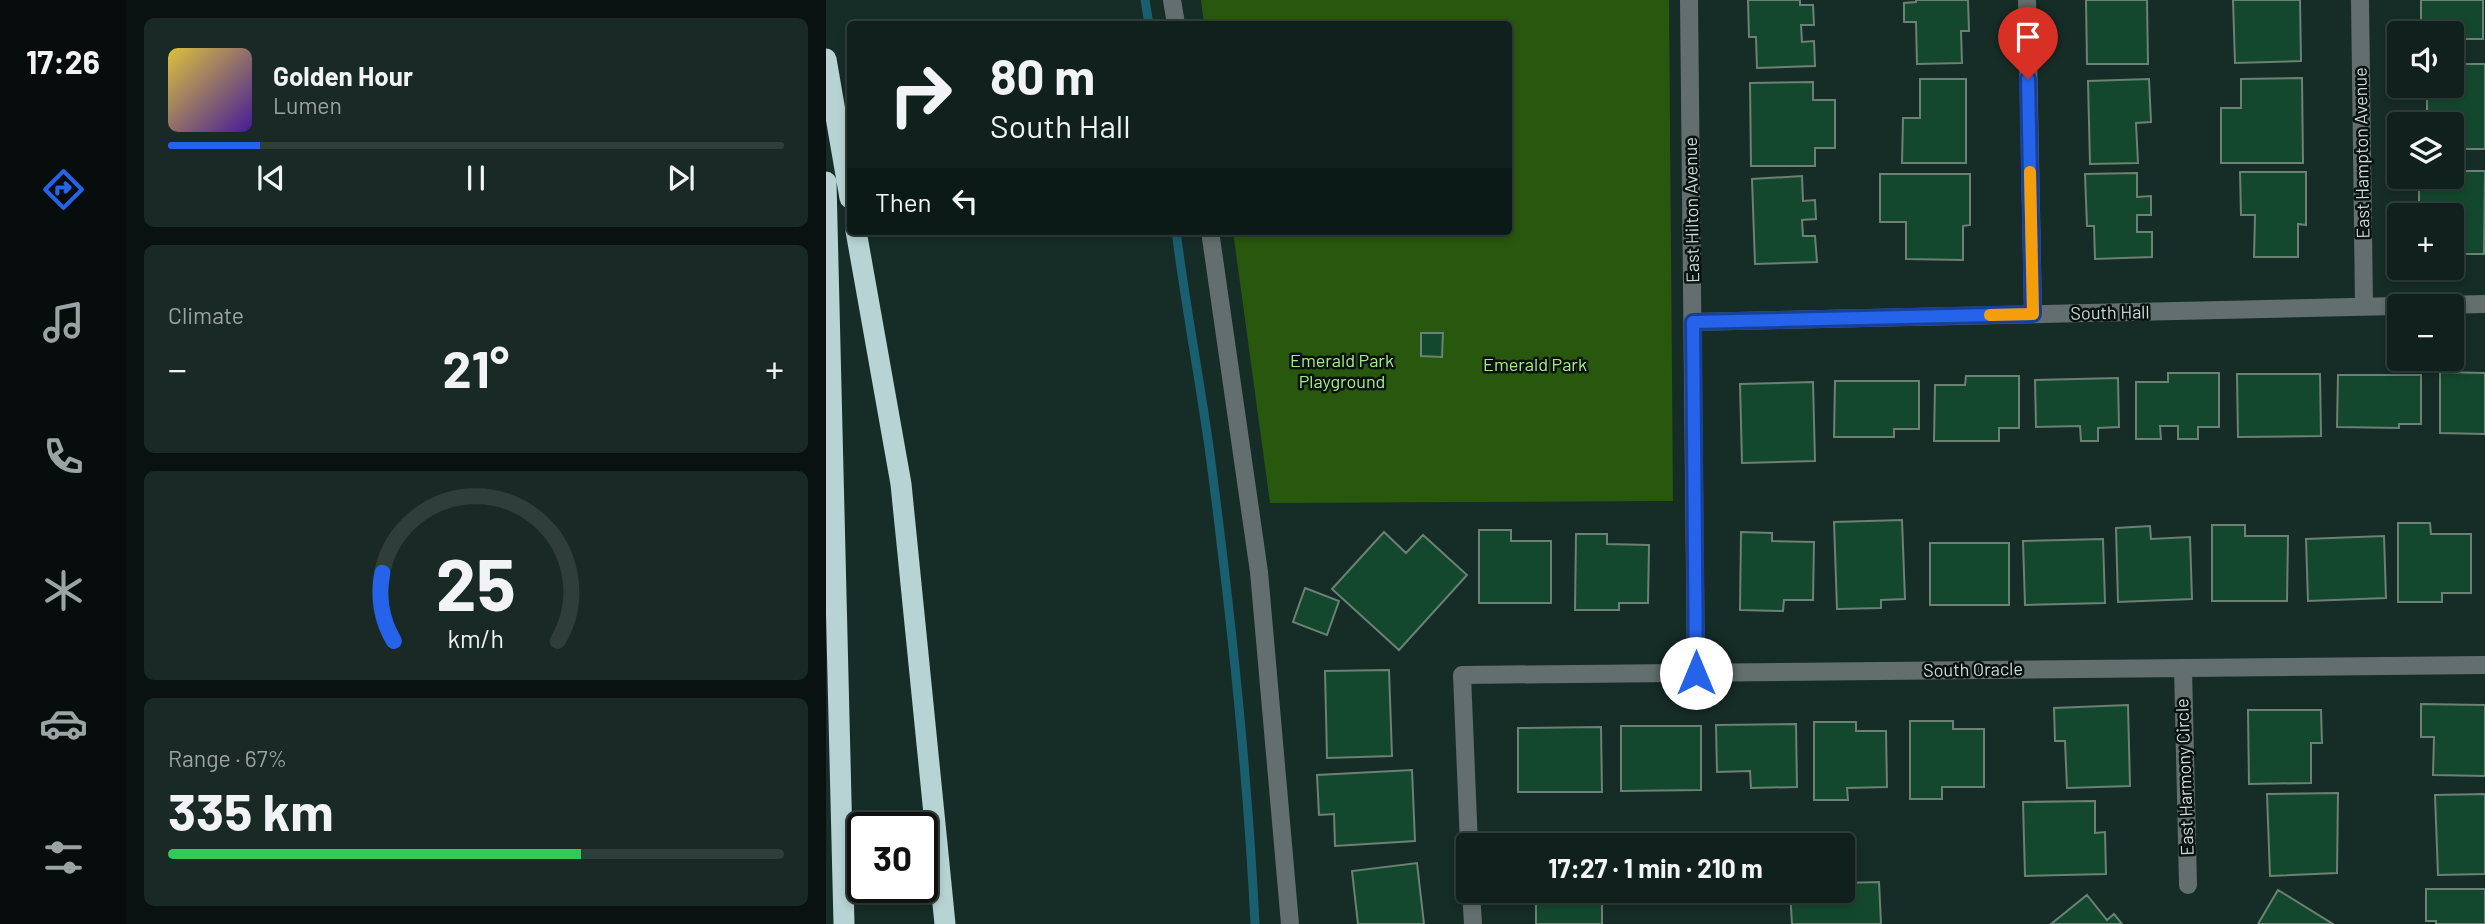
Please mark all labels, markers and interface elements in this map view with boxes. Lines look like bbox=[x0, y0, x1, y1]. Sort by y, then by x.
pin bbox=[1998, 7, 2058, 79]
icon: arrive bbox=[2009, 18, 2047, 56]
map controls bbox=[2387, 21, 2464, 371]
button: sound bbox=[2387, 21, 2464, 98]
text: 17:26 bbox=[26, 42, 100, 80]
text: 80 m bbox=[990, 46, 1095, 105]
icon: right bbox=[875, 49, 966, 140]
text: Golden Hour bbox=[273, 60, 413, 91]
street label: East Hampton Avenue bbox=[2349, 67, 2373, 239]
text: Lumen bbox=[273, 91, 342, 119]
text: South Hall bbox=[990, 106, 1131, 144]
button: layers bbox=[2387, 112, 2464, 189]
street label: East Hilton Avenue bbox=[1679, 137, 1703, 283]
icon: previous bbox=[252, 159, 290, 197]
icon: pause bbox=[457, 159, 495, 197]
icon: next bbox=[662, 159, 700, 197]
icon: directions bbox=[39, 165, 88, 214]
icon: left bbox=[946, 182, 984, 220]
text: Then bbox=[875, 186, 932, 217]
button: + bbox=[2387, 203, 2464, 280]
button: − bbox=[2387, 294, 2464, 371]
icon: music bbox=[39, 298, 88, 347]
street label: South Hall bbox=[2070, 300, 2150, 324]
text: Climate bbox=[168, 301, 244, 329]
text: 21° bbox=[443, 336, 509, 398]
text: − bbox=[168, 345, 187, 391]
text: + bbox=[765, 345, 784, 391]
park label: Emerald Park Playground bbox=[1290, 349, 1394, 392]
park label: Emerald Park bbox=[1483, 353, 1587, 375]
icon: phone bbox=[39, 432, 88, 481]
text: 25 bbox=[436, 539, 516, 627]
icon: climate bbox=[39, 566, 88, 615]
text: km/h bbox=[448, 623, 504, 653]
position arrow bbox=[1659, 636, 1733, 710]
street label: South Oracle bbox=[1923, 657, 2023, 681]
street label: East Harmony Circle bbox=[2170, 698, 2198, 856]
icon: car bbox=[39, 699, 88, 748]
text: Range · 67% bbox=[168, 744, 287, 772]
text: 335 km bbox=[168, 779, 334, 841]
speed limit sign: 30 bbox=[847, 812, 938, 903]
icon: filters bbox=[39, 833, 88, 882]
text: 17:27 · 1 min · 210 m bbox=[1548, 852, 1763, 883]

